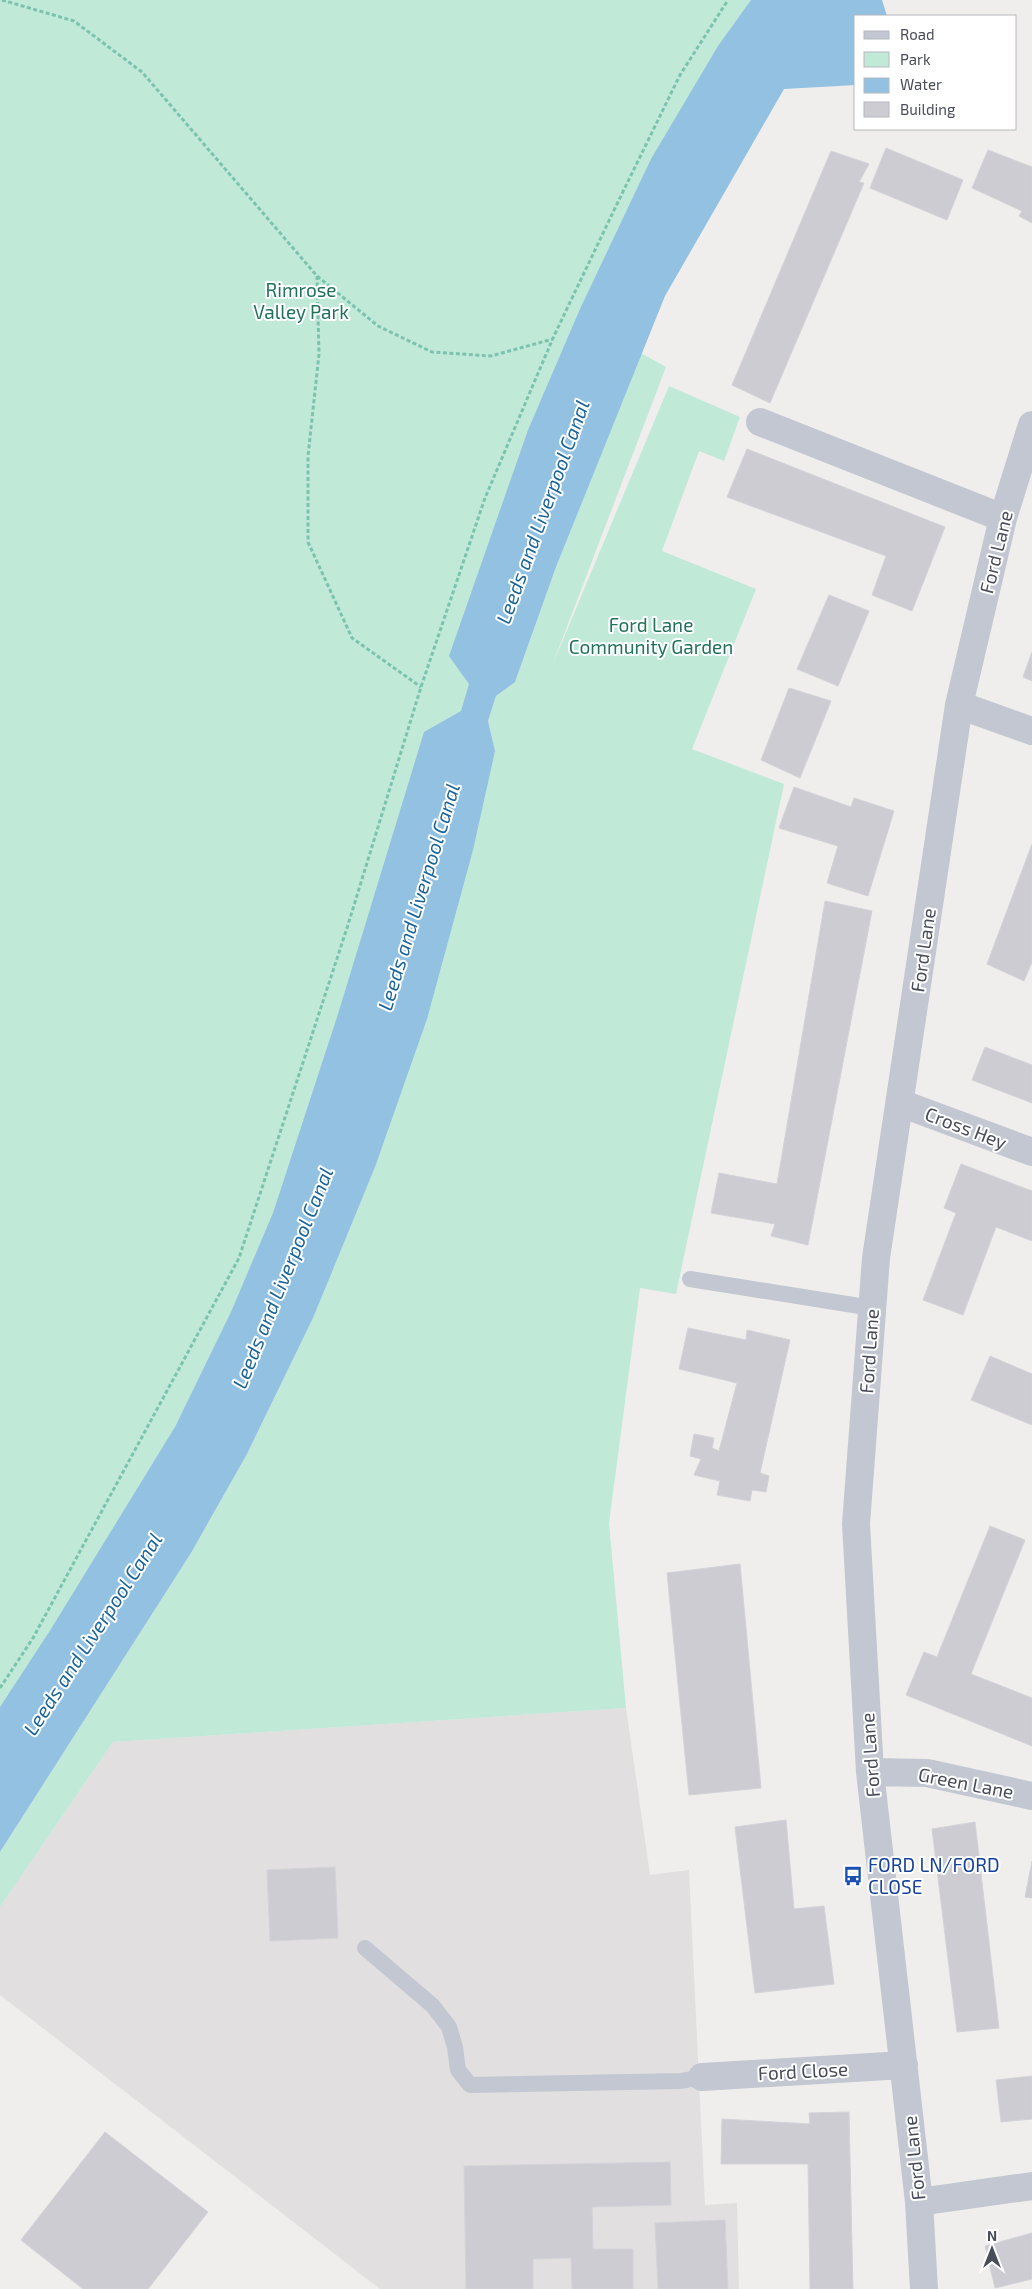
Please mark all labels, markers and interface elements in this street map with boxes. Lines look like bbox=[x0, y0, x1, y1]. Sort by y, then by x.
legend bbox=[854, 15, 1017, 130]
text: Road bbox=[900, 25, 935, 43]
text: Park bbox=[900, 50, 931, 68]
text: Water bbox=[900, 75, 942, 93]
text: Building bbox=[900, 100, 956, 118]
park label: Rimrose Valley Park bbox=[253, 278, 349, 323]
water label: Leeds and Liverpool Canal bbox=[490, 397, 594, 627]
street label: Ford Lane bbox=[974, 508, 1017, 596]
park label: Ford Lane Community Garden bbox=[569, 613, 733, 658]
water label: Leeds and Liverpool Canal bbox=[372, 780, 464, 1013]
street label: Ford Lane bbox=[905, 906, 940, 993]
street label: Cross Hey bbox=[922, 1101, 1010, 1154]
water label: Leeds and Liverpool Canal bbox=[227, 1164, 337, 1392]
street label: Ford Lane bbox=[854, 1308, 883, 1394]
water label: Leeds and Liverpool Canal bbox=[18, 1528, 167, 1739]
street label: Ford Lane bbox=[855, 1712, 884, 1798]
street label: Green Lane bbox=[917, 1762, 1016, 1803]
place label: FORD LN/FORD CLOSE bbox=[868, 1853, 1000, 1898]
bus stop icon: FORD LN/FORD CLOSE bbox=[842, 1865, 864, 1887]
street label: Ford Close bbox=[757, 2057, 849, 2084]
street label: Ford Lane bbox=[898, 2115, 929, 2201]
north arrow bbox=[967, 2224, 1017, 2274]
text: N bbox=[987, 2227, 997, 2244]

